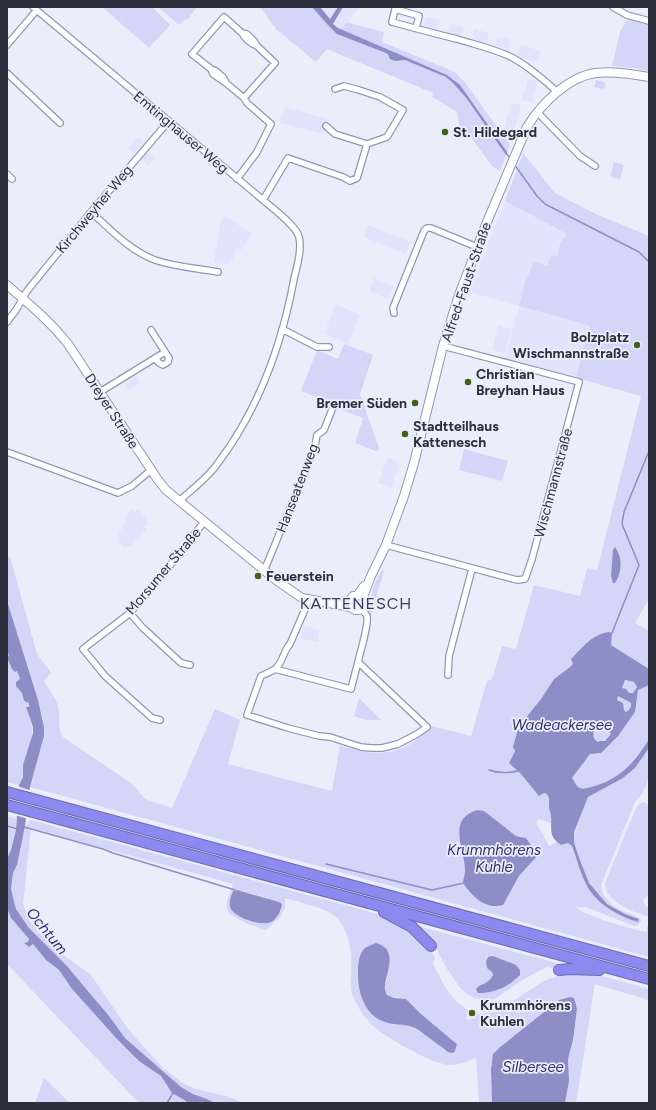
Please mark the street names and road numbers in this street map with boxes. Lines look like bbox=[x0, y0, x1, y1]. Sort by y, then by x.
street label: Emtinghauser Weg bbox=[130, 88, 232, 177]
street label: Kirchweyher Weg bbox=[53, 162, 136, 257]
street label: Alfred-Faust-Straße bbox=[438, 220, 495, 344]
street label: Dreyer Straße bbox=[81, 371, 142, 452]
street label: Wischmannstraße bbox=[531, 426, 576, 540]
street label: Hanseatenweg bbox=[273, 441, 322, 535]
street label: Morsumer Straße bbox=[122, 524, 205, 618]

